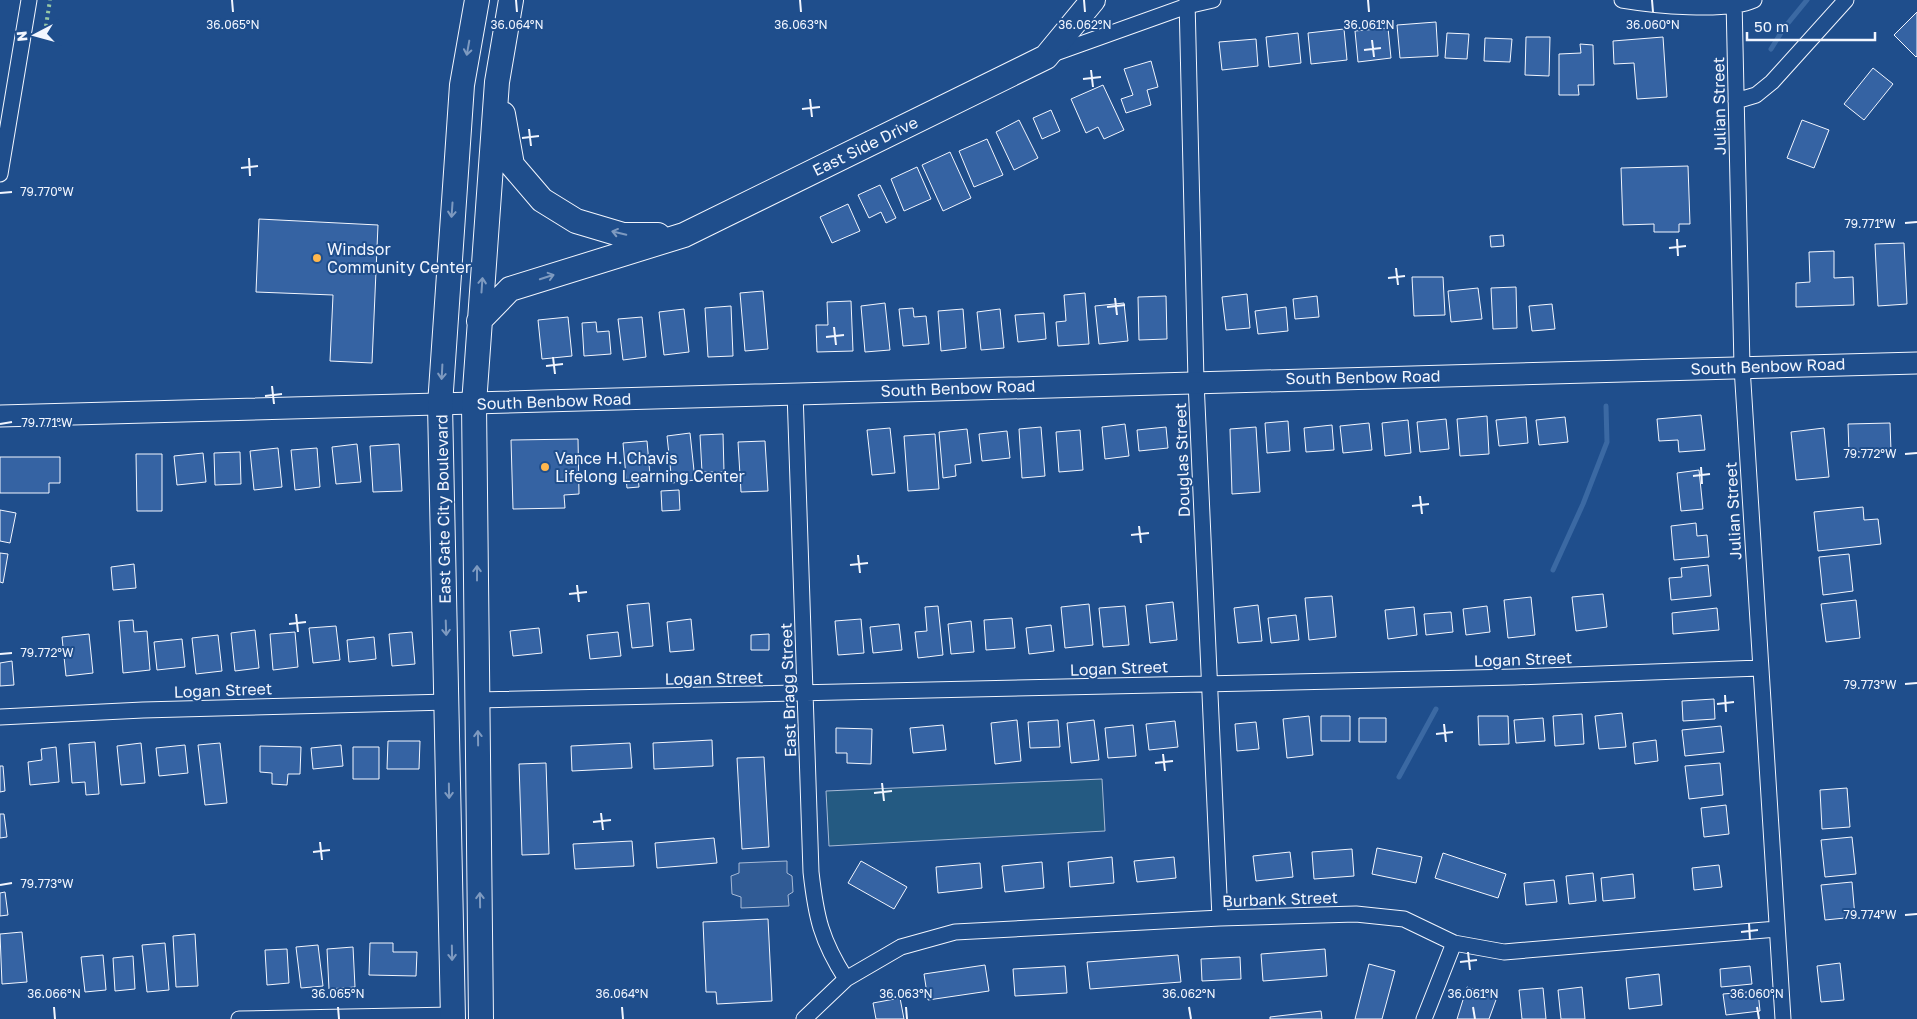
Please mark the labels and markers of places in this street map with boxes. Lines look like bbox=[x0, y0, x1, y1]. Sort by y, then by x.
place label: Windsor Community Center bbox=[327, 239, 471, 277]
marker: Windsor Community Center bbox=[311, 252, 323, 264]
place label: Vance H. Chavis Lifelong Learning Center bbox=[555, 448, 745, 486]
marker: Vance H. Chavis Lifelong Learning Center bbox=[539, 461, 551, 473]

